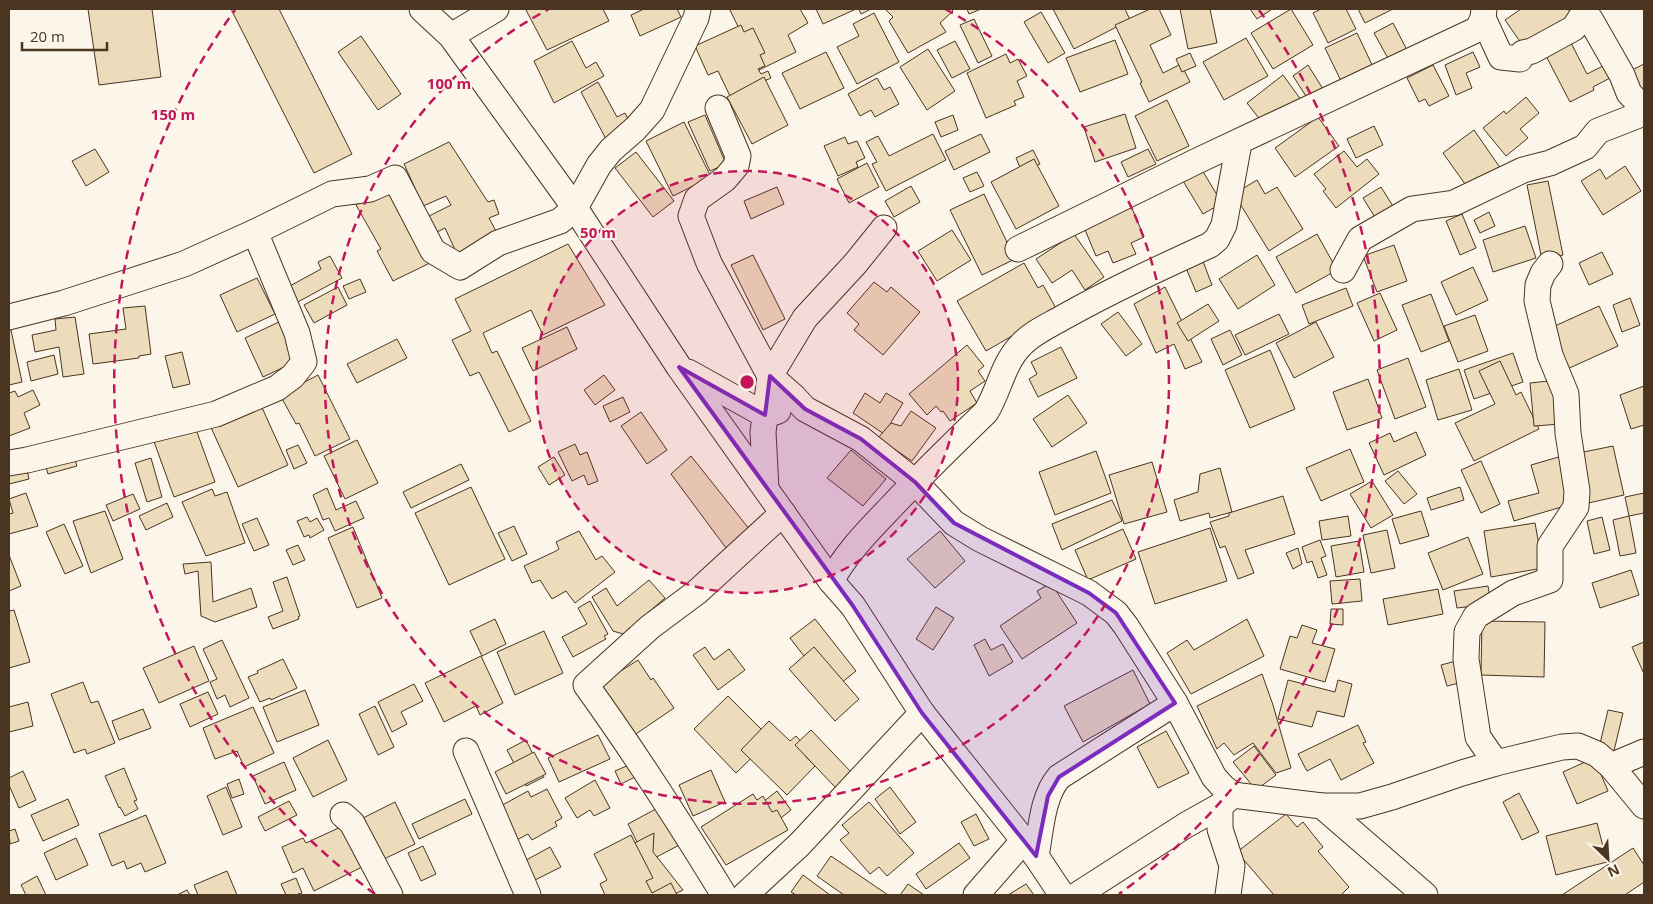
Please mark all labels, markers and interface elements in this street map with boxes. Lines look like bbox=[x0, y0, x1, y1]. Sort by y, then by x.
scale bar bbox=[22, 20, 108, 52]
text: 20 m bbox=[30, 26, 65, 46]
text: 100 m bbox=[427, 73, 471, 93]
text: 150 m bbox=[151, 104, 195, 124]
text: 50 m bbox=[580, 222, 616, 242]
centre of rings bbox=[738, 373, 756, 391]
north arrow bbox=[1583, 834, 1633, 884]
text: N bbox=[1605, 860, 1623, 882]

